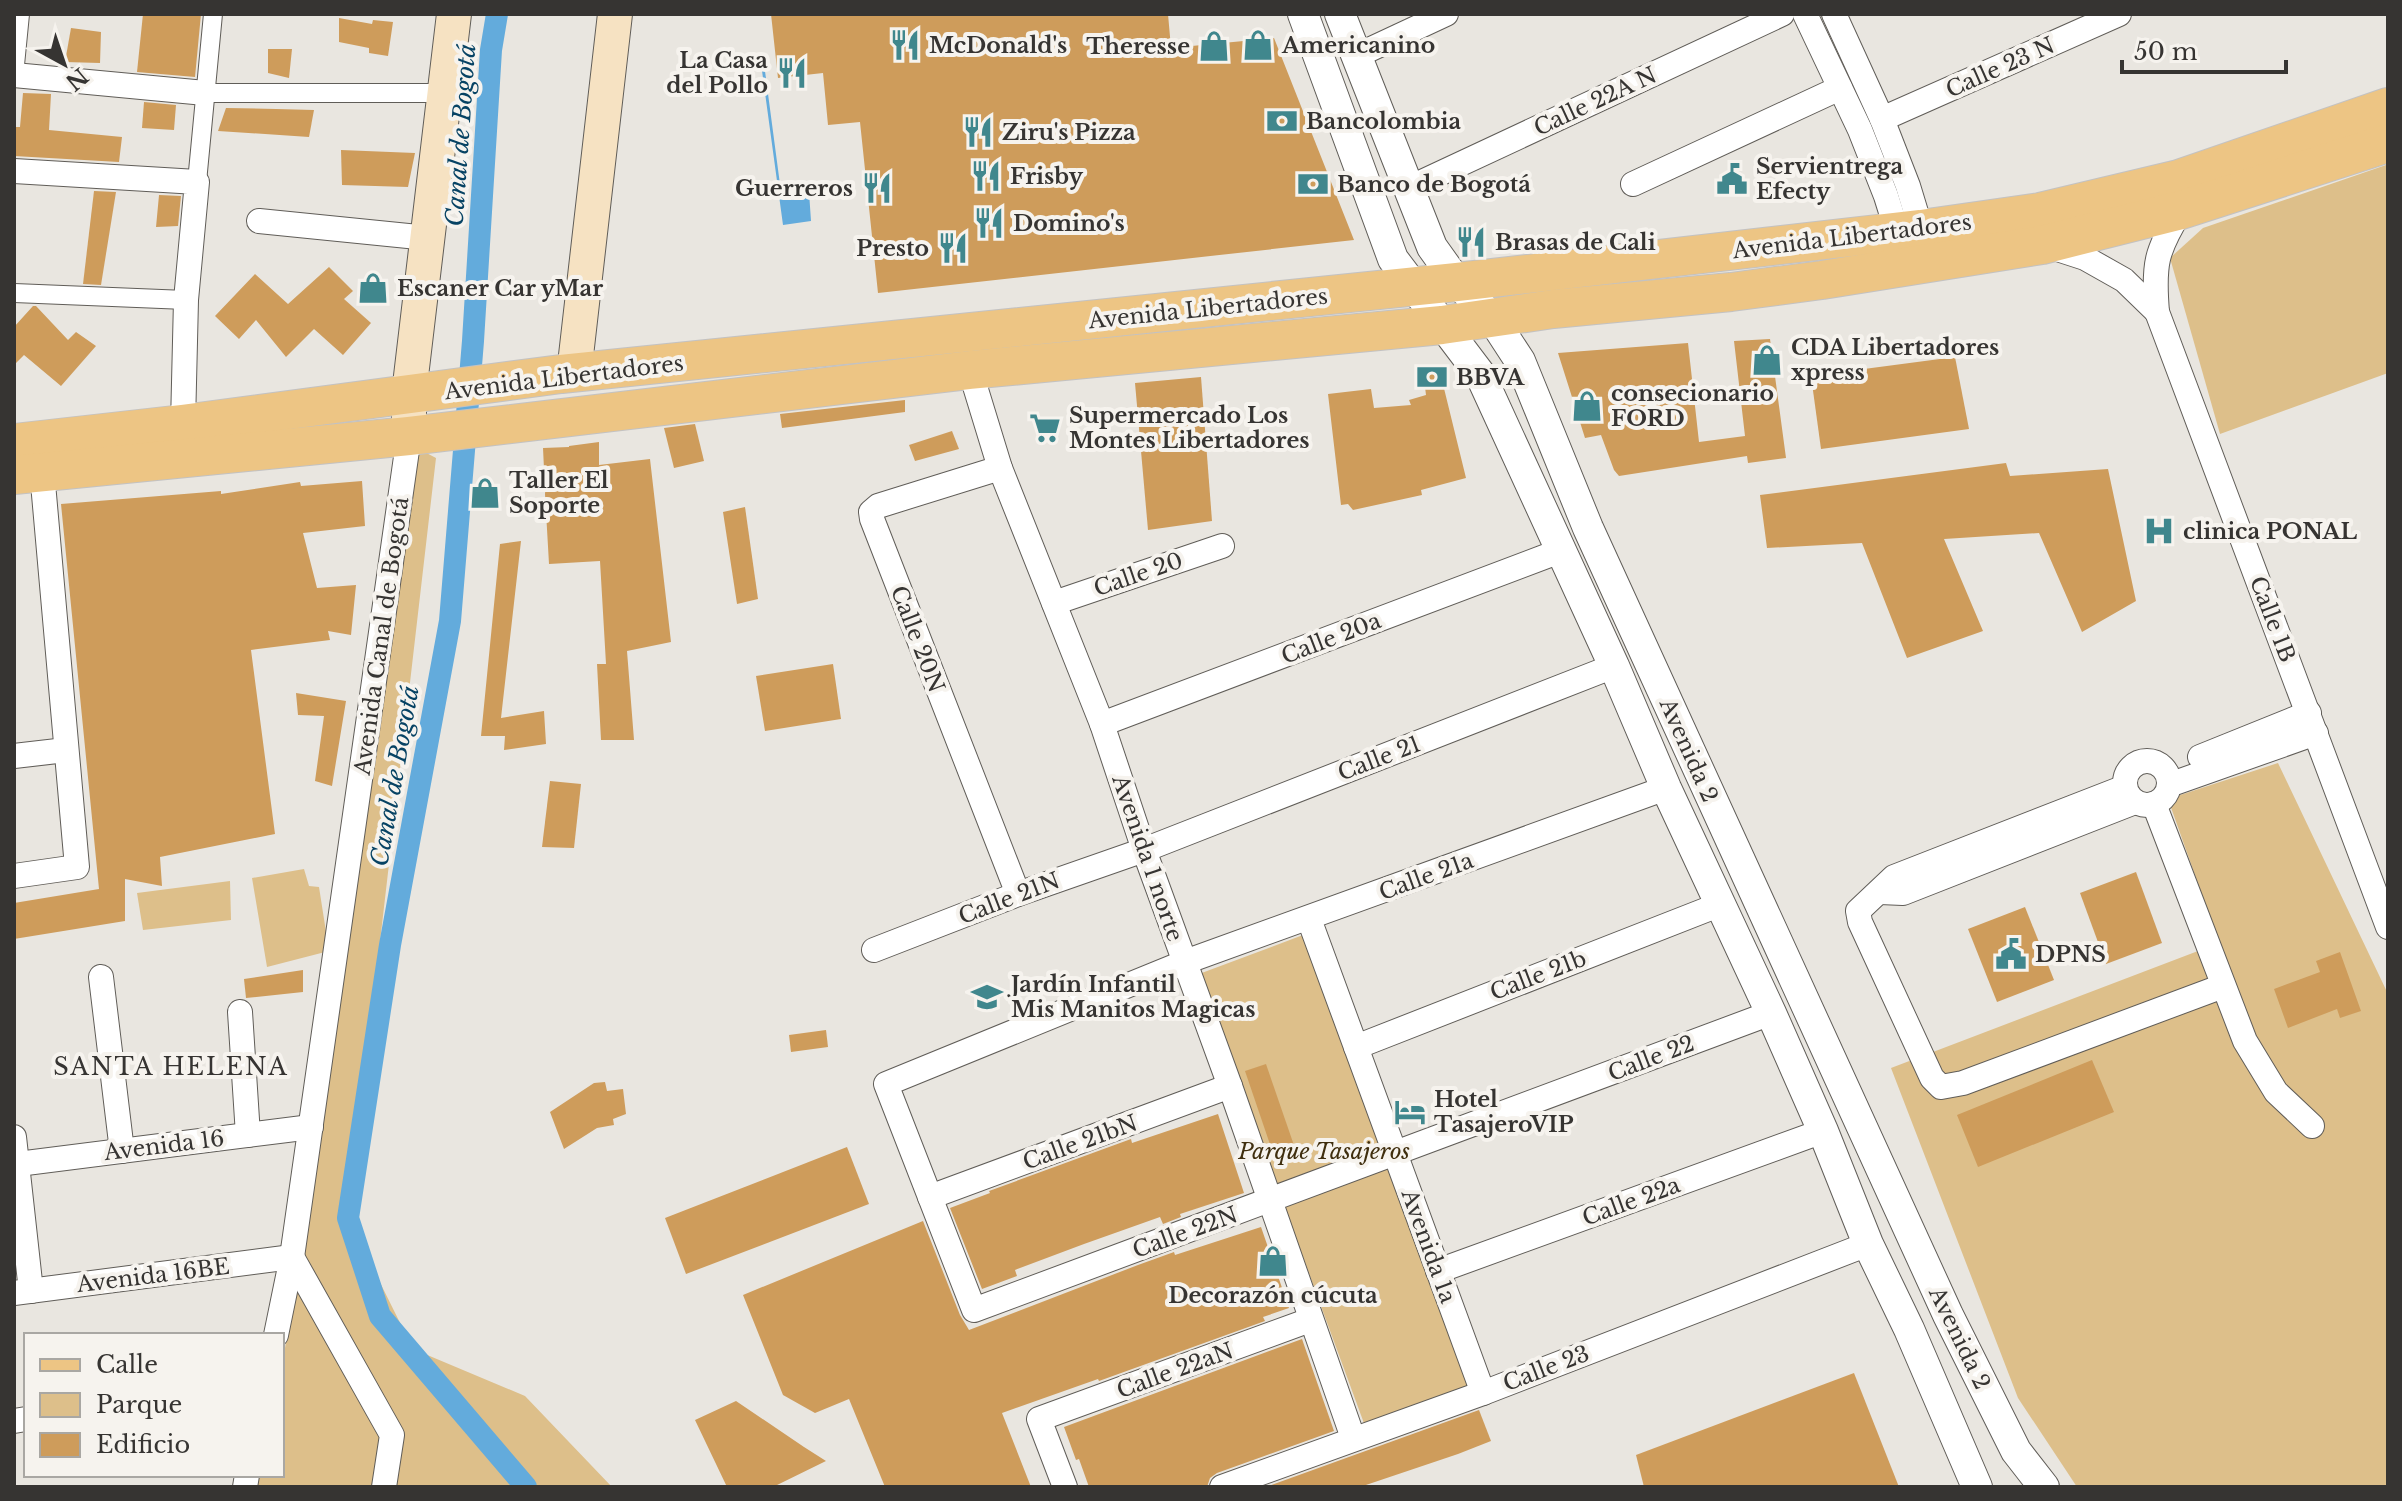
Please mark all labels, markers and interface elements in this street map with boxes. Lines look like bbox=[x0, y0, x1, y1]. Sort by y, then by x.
north arrow bbox=[24, 24, 104, 104]
scale bar bbox=[2122, 24, 2286, 74]
restaurant icon: McDonald's bbox=[888, 28, 922, 62]
shop icon: Americanino bbox=[1241, 28, 1275, 62]
shop icon: Theresse bbox=[1197, 29, 1231, 63]
street label: Calle 23 N bbox=[1942, 31, 2059, 103]
place label: McDonald's bbox=[929, 32, 1067, 59]
place label: Americanino bbox=[1281, 32, 1435, 59]
place label: Theresse bbox=[1086, 33, 1190, 60]
text: 50 m bbox=[2134, 37, 2198, 66]
water label: Canal de Bogotá bbox=[440, 43, 481, 227]
place label: La Casa del Pollo bbox=[666, 47, 768, 99]
restaurant icon: La Casa del Pollo bbox=[775, 56, 809, 90]
street label: Calle 22A N bbox=[1530, 61, 1661, 142]
text: N bbox=[60, 62, 93, 96]
bank icon: Bancolombia bbox=[1265, 104, 1299, 138]
place label: Bancolombia bbox=[1306, 108, 1462, 135]
restaurant icon: Ziru's Pizza bbox=[961, 115, 995, 149]
place label: Ziru's Pizza bbox=[1002, 119, 1136, 146]
place label: Servientrega Efecty bbox=[1756, 153, 1903, 205]
restaurant icon: Frisby bbox=[969, 159, 1003, 193]
public building icon: Servientrega Efecty bbox=[1715, 162, 1749, 196]
place label: Frisby bbox=[1010, 163, 1084, 190]
bank icon: Banco de Bogotá bbox=[1296, 167, 1330, 201]
restaurant icon: Guerreros bbox=[860, 171, 894, 205]
place label: Banco de Bogotá bbox=[1337, 171, 1531, 198]
place label: Guerreros bbox=[735, 175, 853, 202]
restaurant icon: Domino's bbox=[972, 206, 1006, 240]
street label: Avenida Libertadores bbox=[1730, 208, 1973, 265]
place label: Domino's bbox=[1013, 210, 1125, 237]
restaurant icon: Brasas de Cali bbox=[1454, 225, 1488, 259]
place label: Brasas de Cali bbox=[1495, 229, 1656, 256]
restaurant icon: Presto bbox=[936, 231, 970, 265]
place label: Presto bbox=[856, 235, 929, 262]
shop icon: Escaner Car yMar bbox=[356, 271, 390, 305]
place label: Escaner Car yMar bbox=[397, 275, 603, 302]
street label: Avenida Libertadores bbox=[1086, 282, 1329, 335]
place label: CDA Libertadores xpress bbox=[1791, 334, 1999, 386]
shop icon: CDA Libertadores xpress bbox=[1750, 343, 1784, 377]
street label: Avenida Libertadores bbox=[442, 349, 685, 406]
bank icon: BBVA bbox=[1415, 360, 1449, 394]
place label: BBVA bbox=[1456, 364, 1525, 391]
place label: consecionario FORD bbox=[1611, 380, 1774, 432]
shop icon: consecionario FORD bbox=[1570, 389, 1604, 423]
place label: Supermercado Los Montes Libertadores bbox=[1069, 402, 1310, 454]
supermarket icon: Supermercado Los Montes Libertadores bbox=[1028, 411, 1062, 445]
place label: Taller El Soporte bbox=[509, 467, 609, 519]
shop icon: Taller El Soporte bbox=[468, 476, 502, 510]
street label: Avenida Canal de Bogotá bbox=[348, 495, 414, 777]
hospital icon: clinica PONAL bbox=[2142, 514, 2176, 548]
place label: clinica PONAL bbox=[2183, 518, 2357, 545]
street label: Calle 20 bbox=[1090, 547, 1186, 602]
street label: Calle 1B bbox=[2244, 572, 2301, 666]
street label: Calle 20N bbox=[885, 582, 950, 697]
street label: Calle 20a bbox=[1278, 607, 1386, 670]
water label: Canal de Bogotá bbox=[365, 683, 425, 869]
street label: Avenida 2 bbox=[1653, 693, 1723, 806]
street label: Calle 21 bbox=[1334, 730, 1424, 787]
street label: Avenida 1 norte bbox=[1106, 770, 1189, 945]
street label: Calle 21a bbox=[1375, 847, 1478, 906]
street label: Calle 21N bbox=[955, 867, 1064, 930]
public building icon: DPNS bbox=[1994, 937, 2028, 971]
place label: DPNS bbox=[2035, 941, 2106, 968]
street label: Calle 21b bbox=[1486, 945, 1590, 1006]
place label: Jardín Infantil Mis Manitos Magicas bbox=[1007, 971, 1256, 1023]
school or university icon: Jardín Infantil Mis Manitos Magicas bbox=[970, 980, 1004, 1014]
street label: Calle 22 bbox=[1604, 1030, 1698, 1087]
district label: SANTA HELENA bbox=[53, 1052, 289, 1081]
place label: Hotel TasajeroVIP bbox=[1434, 1086, 1574, 1138]
hotel icon: Hotel TasajeroVIP bbox=[1393, 1095, 1427, 1129]
street label: Calle 21bN bbox=[1019, 1109, 1141, 1176]
street label: Avenida 16 bbox=[101, 1125, 226, 1166]
park label: Parque Tasajeros bbox=[1237, 1138, 1410, 1165]
street label: Calle 22a bbox=[1578, 1171, 1685, 1232]
street label: Avenida 1a bbox=[1395, 1185, 1462, 1307]
street label: Calle 22N bbox=[1129, 1201, 1242, 1264]
shop icon: Decorazón cúcuta bbox=[1256, 1244, 1290, 1278]
street label: Avenida 16BE bbox=[74, 1253, 231, 1298]
place label: Decorazón cúcuta bbox=[1168, 1282, 1378, 1309]
street label: Avenida 2 bbox=[1923, 1282, 1996, 1394]
legend bbox=[24, 1333, 284, 1477]
street label: Calle 22aN bbox=[1113, 1337, 1237, 1404]
street label: Calle 23 bbox=[1499, 1340, 1593, 1397]
text: Calle bbox=[96, 1350, 158, 1379]
text: Parque bbox=[96, 1390, 182, 1419]
text: Edificio bbox=[96, 1430, 190, 1459]

